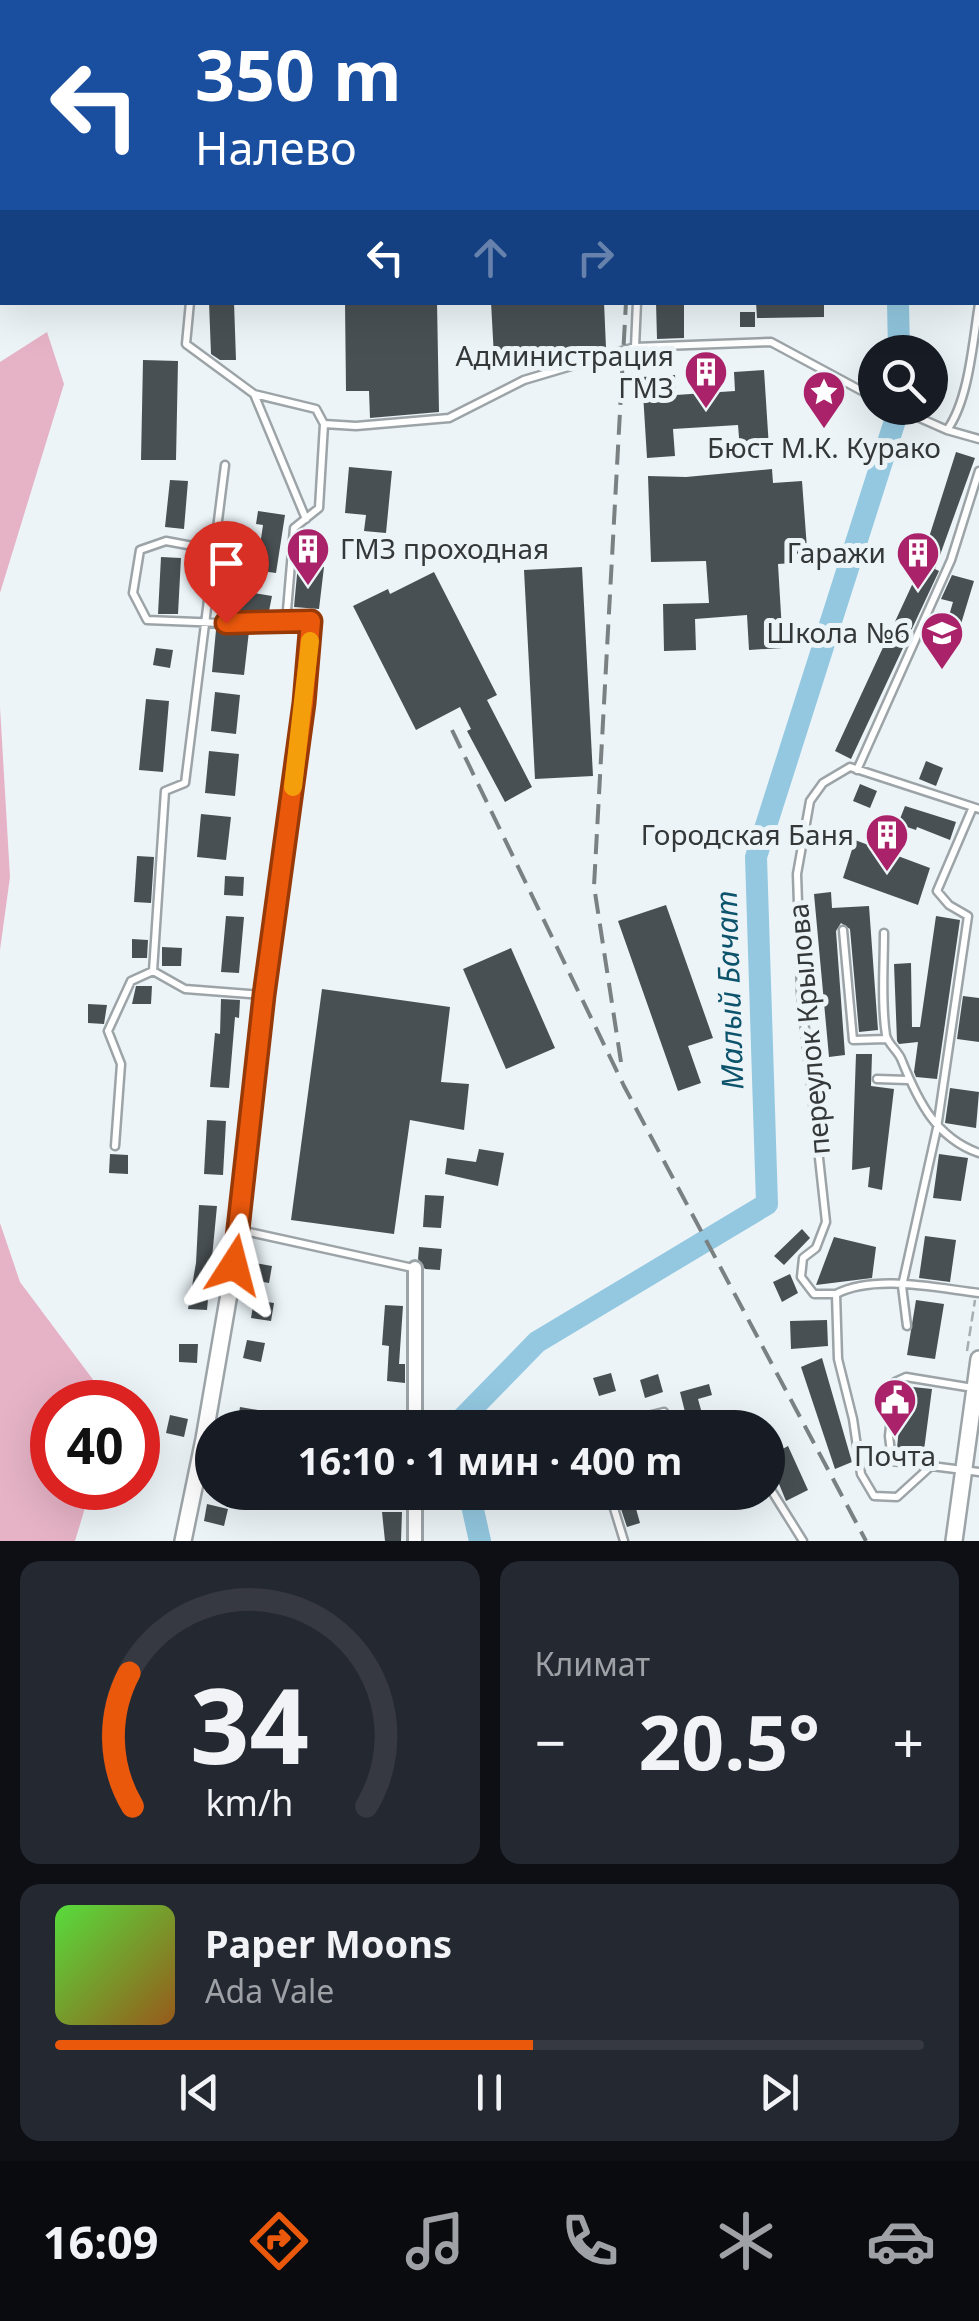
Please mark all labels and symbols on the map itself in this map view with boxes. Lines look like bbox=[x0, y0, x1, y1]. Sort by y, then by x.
place label: Администрация ГМЗ bbox=[456, 336, 674, 406]
building icon: Администрация ГМЗ bbox=[683, 349, 729, 410]
place icon: Бюст М.К. Курако bbox=[801, 369, 847, 430]
place label: Бюст М.К. Курако bbox=[707, 428, 941, 466]
pin bbox=[184, 521, 269, 624]
building icon: ГМЗ проходная bbox=[285, 526, 331, 587]
place label: ГМЗ проходная bbox=[340, 529, 549, 567]
building icon: Гаражи bbox=[895, 530, 941, 591]
place label: Гаражи bbox=[787, 533, 886, 571]
school or university icon: Школа №6 bbox=[919, 610, 965, 671]
place label: Школа №6 bbox=[766, 613, 910, 651]
building icon: Городская Баня bbox=[864, 812, 910, 873]
place label: Городская Баня bbox=[641, 815, 854, 853]
water label: Малый Бачат bbox=[705, 890, 752, 1090]
street label: переулок Крылова bbox=[778, 902, 838, 1156]
position arrow bbox=[182, 1213, 286, 1317]
public building icon: Почта bbox=[872, 1377, 918, 1438]
speed limit sign: 40 bbox=[30, 1380, 160, 1510]
place label: Почта bbox=[854, 1436, 936, 1474]

